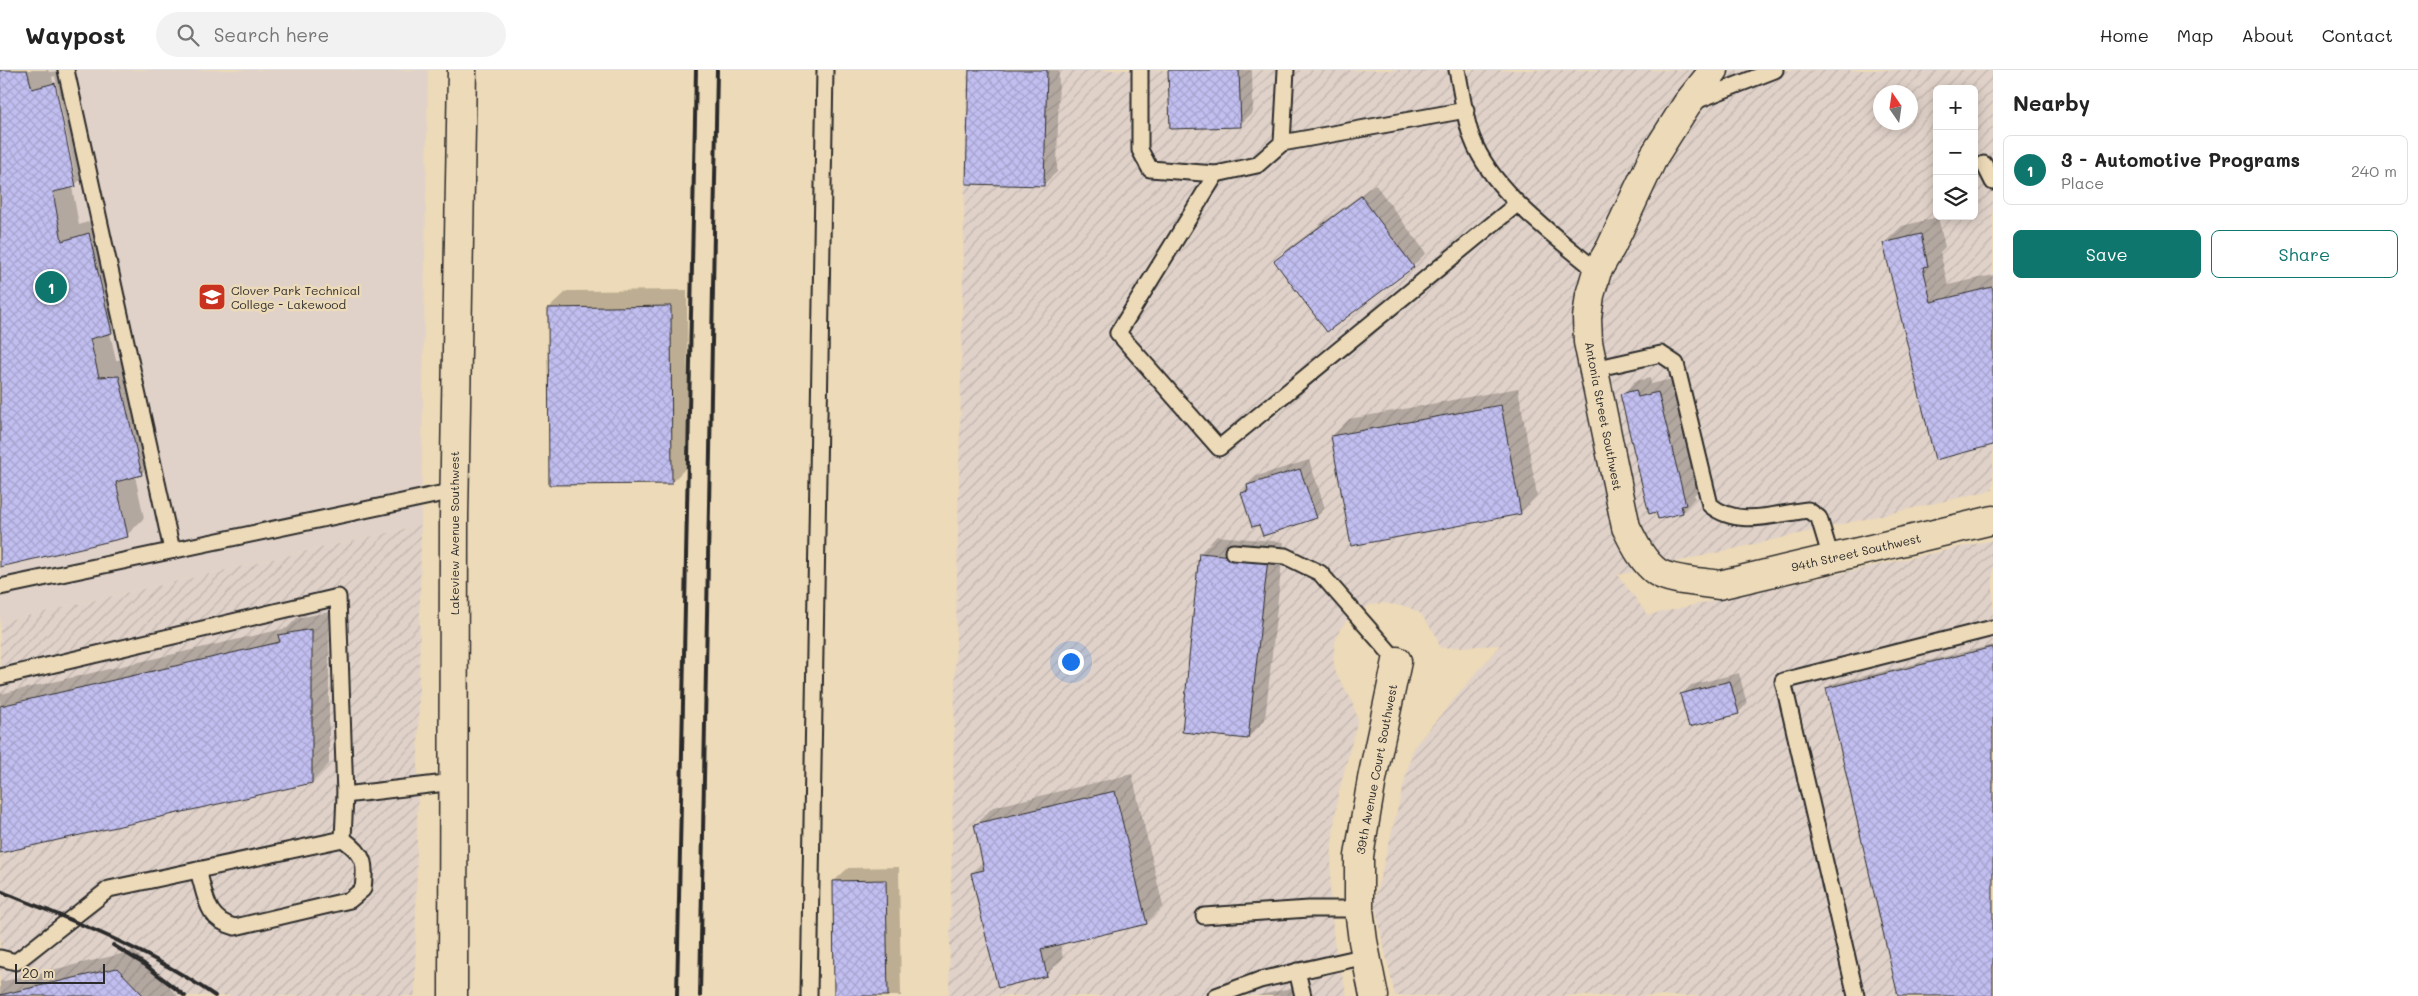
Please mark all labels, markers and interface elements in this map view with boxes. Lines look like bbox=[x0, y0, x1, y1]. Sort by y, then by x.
search box bbox=[156, 12, 506, 57]
text: Waypost bbox=[25, 19, 126, 50]
icon: search bbox=[174, 21, 202, 49]
text: Search here bbox=[214, 22, 329, 47]
text: Home bbox=[2100, 23, 2149, 47]
text: Map bbox=[2177, 23, 2213, 47]
text: About bbox=[2241, 23, 2294, 47]
text: Contact bbox=[2322, 23, 2393, 47]
north arrow bbox=[1873, 85, 1918, 130]
map controls bbox=[1933, 85, 1978, 220]
button: + bbox=[1933, 85, 1978, 130]
text: Nearby bbox=[2013, 89, 2090, 116]
button: − bbox=[1933, 130, 1978, 175]
text: 3 - Automotive Programs bbox=[2061, 147, 2300, 172]
text: 1 bbox=[2026, 160, 2034, 181]
text: 240 m bbox=[2351, 160, 2397, 181]
text: Place bbox=[2061, 172, 2104, 193]
button: layers bbox=[1933, 175, 1978, 220]
button: Save bbox=[2013, 230, 2201, 278]
button: Share bbox=[2211, 230, 2398, 278]
pin: 1 bbox=[35, 268, 67, 306]
school or university icon: Clover Park Technical College - Lakewood bbox=[197, 282, 227, 312]
place label: Clover Park Technical College - Lakewood bbox=[231, 282, 360, 312]
street label: Antonia Street Southwest bbox=[1582, 340, 1626, 492]
street label: Lakeview Avenue Southwest bbox=[446, 451, 462, 615]
street label: 94th Street Southwest bbox=[1790, 529, 1922, 575]
your location bbox=[1058, 649, 1084, 675]
street label: 39th Avenue Court Southwest bbox=[1352, 683, 1400, 855]
scale bar bbox=[15, 961, 105, 984]
text: 20 m bbox=[22, 963, 54, 982]

